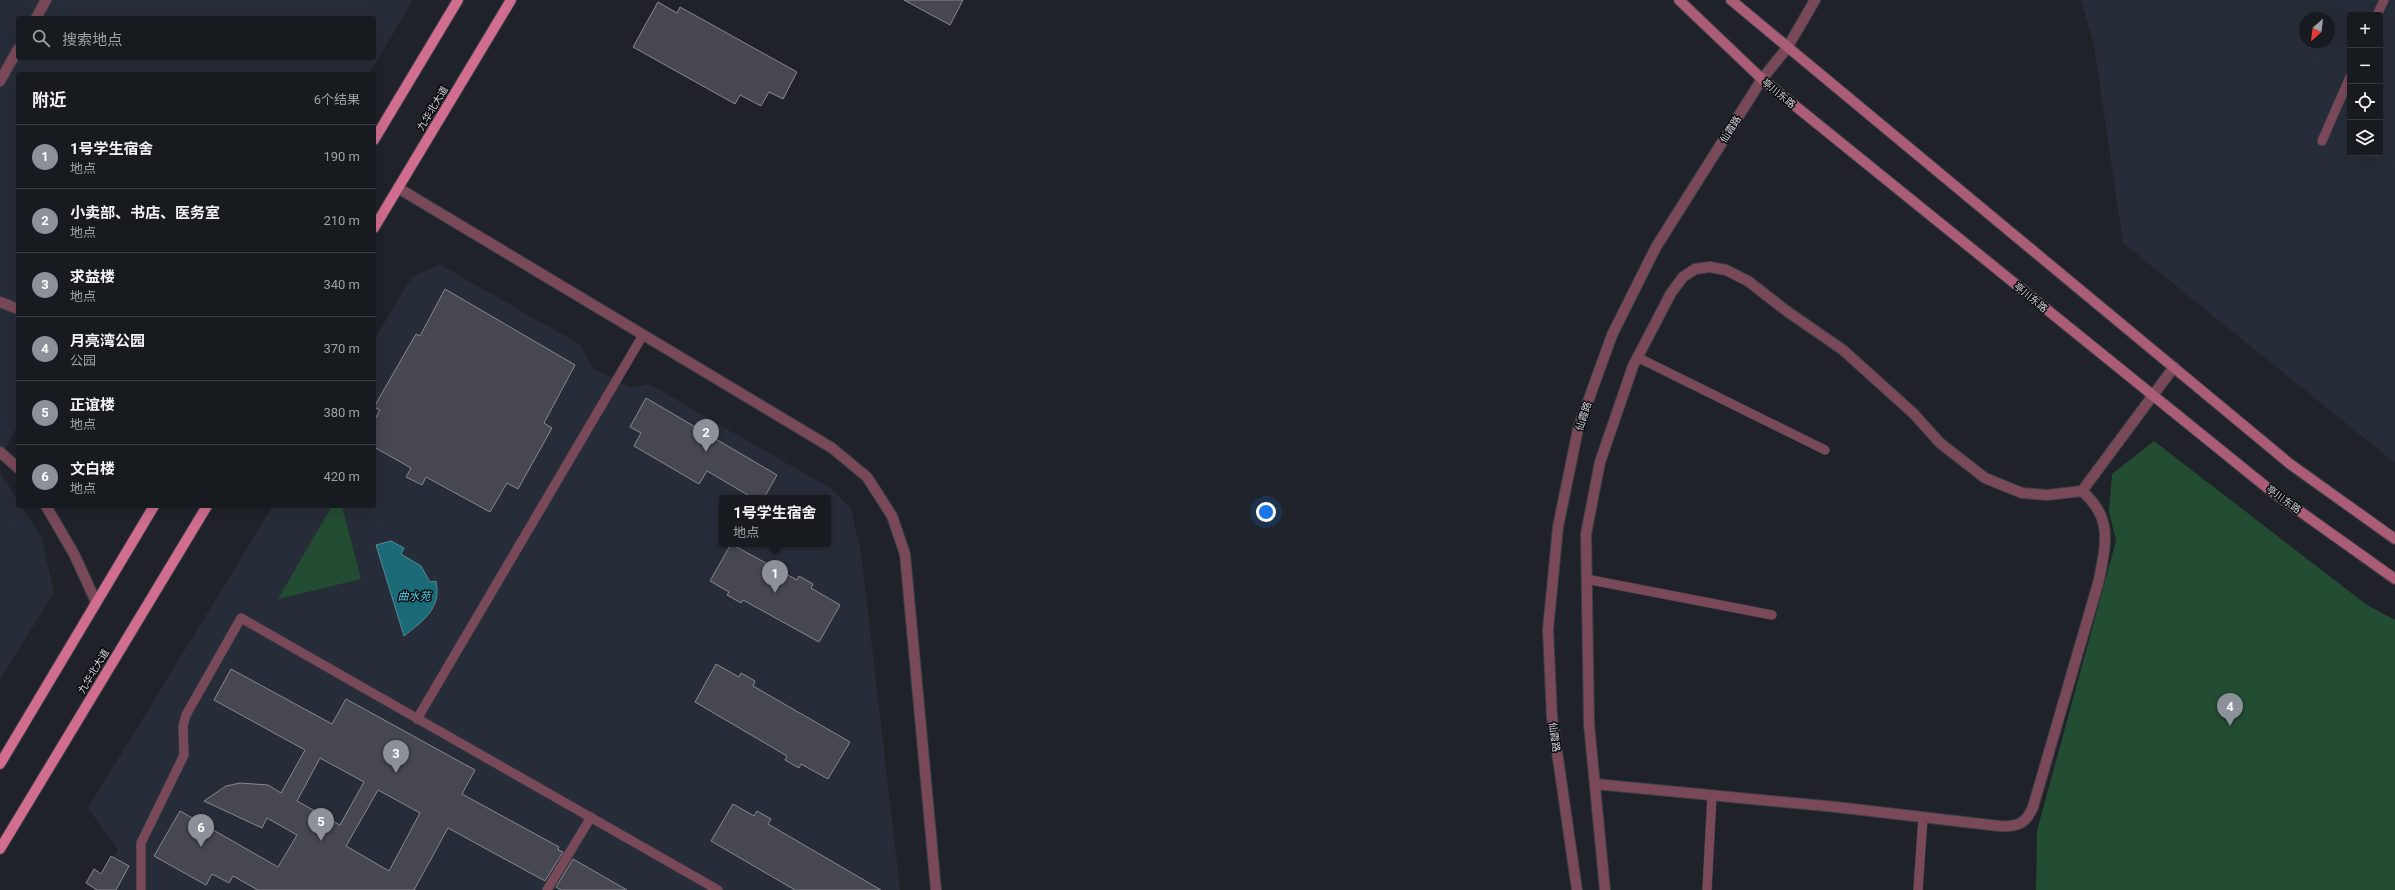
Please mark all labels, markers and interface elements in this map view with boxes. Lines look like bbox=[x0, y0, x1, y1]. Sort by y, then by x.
north arrow bbox=[2299, 12, 2335, 48]
map controls bbox=[2347, 12, 2383, 156]
button: + bbox=[2347, 12, 2383, 48]
search box bbox=[16, 16, 376, 60]
icon: search bbox=[30, 27, 52, 49]
text: 搜索地点 bbox=[62, 31, 122, 49]
button: − bbox=[2347, 48, 2383, 84]
street label: 亭川东路 bbox=[1760, 77, 1798, 110]
street label: 九华北大道 bbox=[415, 84, 450, 133]
button: locate bbox=[2347, 84, 2383, 120]
text: 附近 bbox=[32, 90, 66, 110]
text: 6个结果 bbox=[314, 92, 360, 107]
street label: 仙霞路 bbox=[1718, 114, 1743, 145]
button: layers bbox=[2347, 120, 2383, 156]
text: 1号学生宿舍 bbox=[70, 140, 154, 158]
text: 1 bbox=[41, 149, 49, 164]
text: 190 m bbox=[323, 149, 360, 164]
text: 地点 bbox=[70, 161, 96, 176]
text: 小卖部、书店、医务室 bbox=[70, 204, 220, 222]
text: 2 bbox=[41, 213, 49, 228]
text: 210 m bbox=[323, 213, 360, 228]
text: 地点 bbox=[70, 225, 96, 240]
text: 求益楼 bbox=[70, 268, 115, 286]
text: 3 bbox=[41, 277, 49, 292]
text: 340 m bbox=[323, 277, 360, 292]
street label: 亭川东路 bbox=[2012, 281, 2050, 314]
text: 地点 bbox=[70, 289, 96, 304]
text: 月亮湾公园 bbox=[70, 332, 145, 350]
text: 4 bbox=[41, 341, 49, 356]
text: 370 m bbox=[323, 341, 360, 356]
text: 公园 bbox=[70, 353, 96, 368]
text: 正谊楼 bbox=[70, 396, 115, 414]
street label: 仙霞路 bbox=[1574, 400, 1593, 432]
text: 5 bbox=[41, 405, 49, 420]
text: 380 m bbox=[323, 405, 360, 420]
text: 地点 bbox=[70, 417, 96, 432]
pin: 2 bbox=[693, 419, 719, 452]
text: 文白楼 bbox=[70, 460, 115, 478]
text: 6 bbox=[41, 469, 49, 484]
text: 420 m bbox=[323, 469, 360, 484]
text: 地点 bbox=[70, 481, 96, 496]
street label: 亭川东路 bbox=[2264, 483, 2303, 516]
popup bbox=[719, 495, 831, 547]
your location bbox=[1256, 502, 1276, 522]
text: 1号学生宿舍 bbox=[733, 504, 817, 522]
text: 地点 bbox=[733, 525, 759, 540]
pin: 1 bbox=[762, 560, 788, 593]
water label: 曲水苑 bbox=[398, 590, 432, 603]
street label: 九华北大道 bbox=[76, 647, 111, 696]
pin: 4 bbox=[2217, 693, 2243, 726]
street label: 仙霞路 bbox=[1547, 721, 1562, 753]
pin: 3 bbox=[383, 740, 409, 773]
pin: 5 bbox=[308, 808, 334, 841]
pin: 6 bbox=[188, 814, 214, 847]

